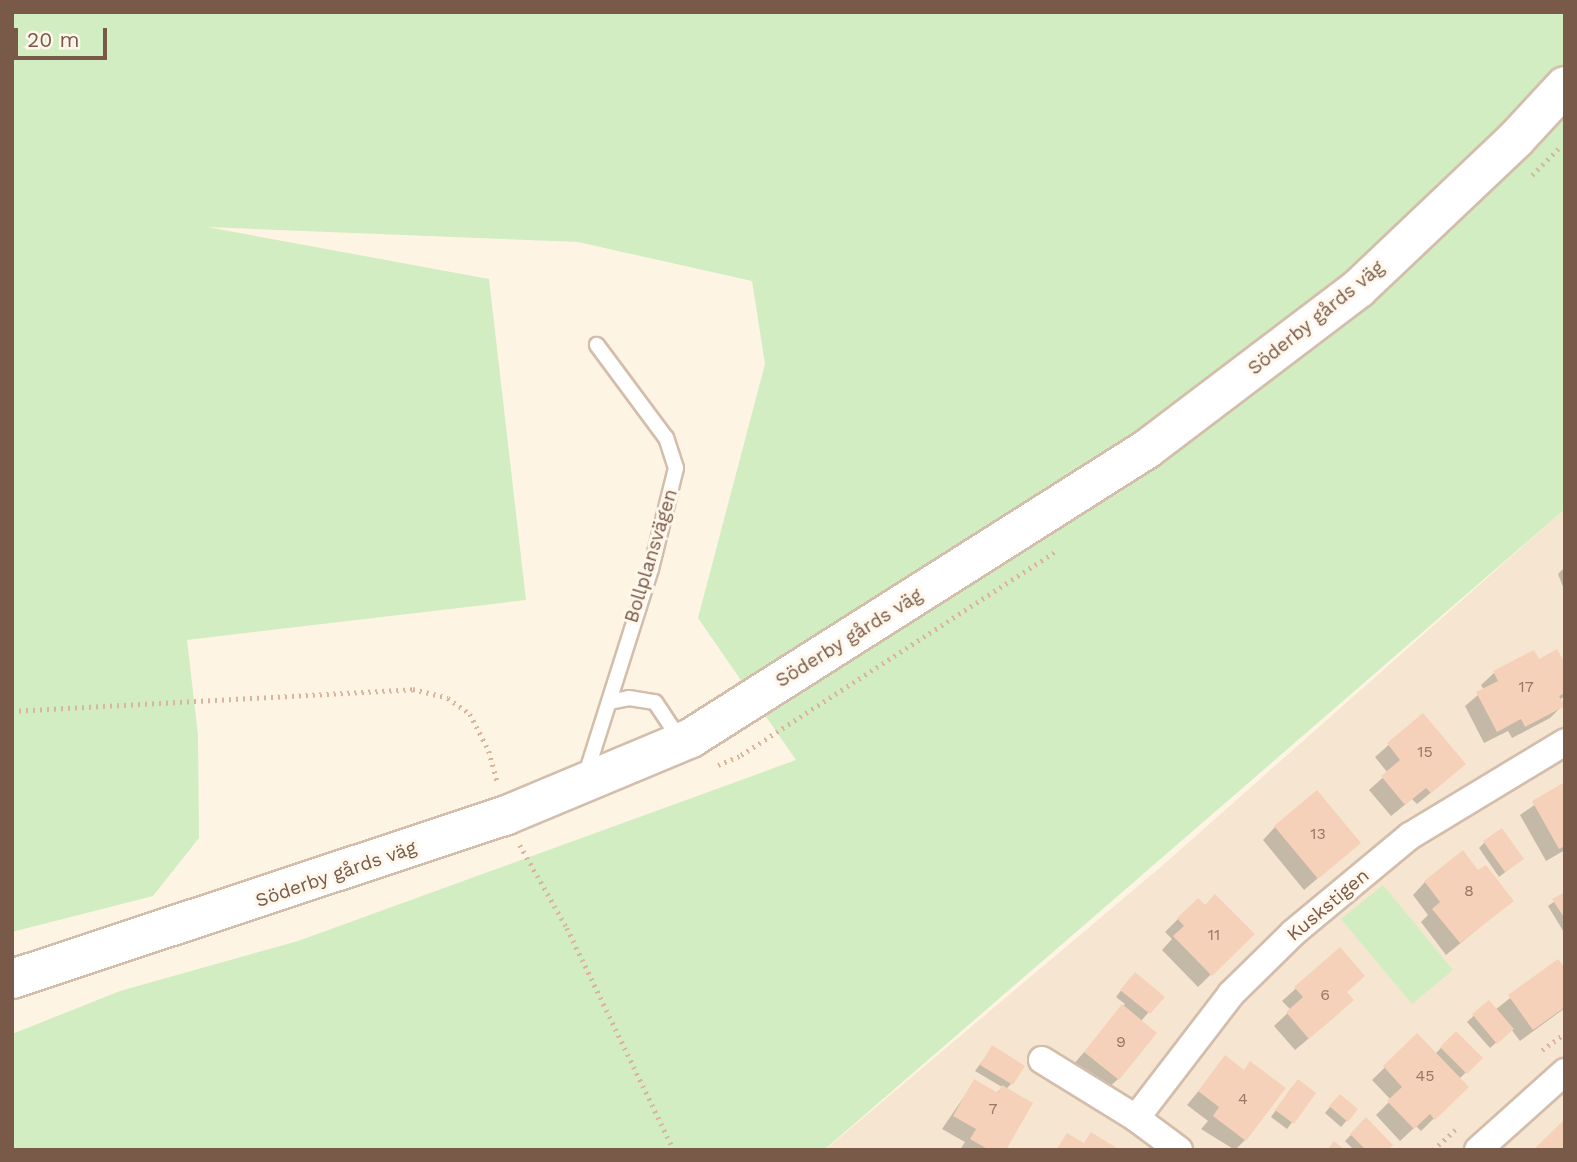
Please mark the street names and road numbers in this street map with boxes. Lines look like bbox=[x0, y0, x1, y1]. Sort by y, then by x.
street label: Söderby gårds väg bbox=[1243, 256, 1389, 380]
street label: Bollplansvägen bbox=[620, 486, 682, 626]
street label: Söderby gårds väg bbox=[771, 583, 927, 693]
street label: Söderby gårds väg bbox=[252, 836, 420, 912]
street label: Kuskstigen bbox=[1282, 864, 1374, 946]

